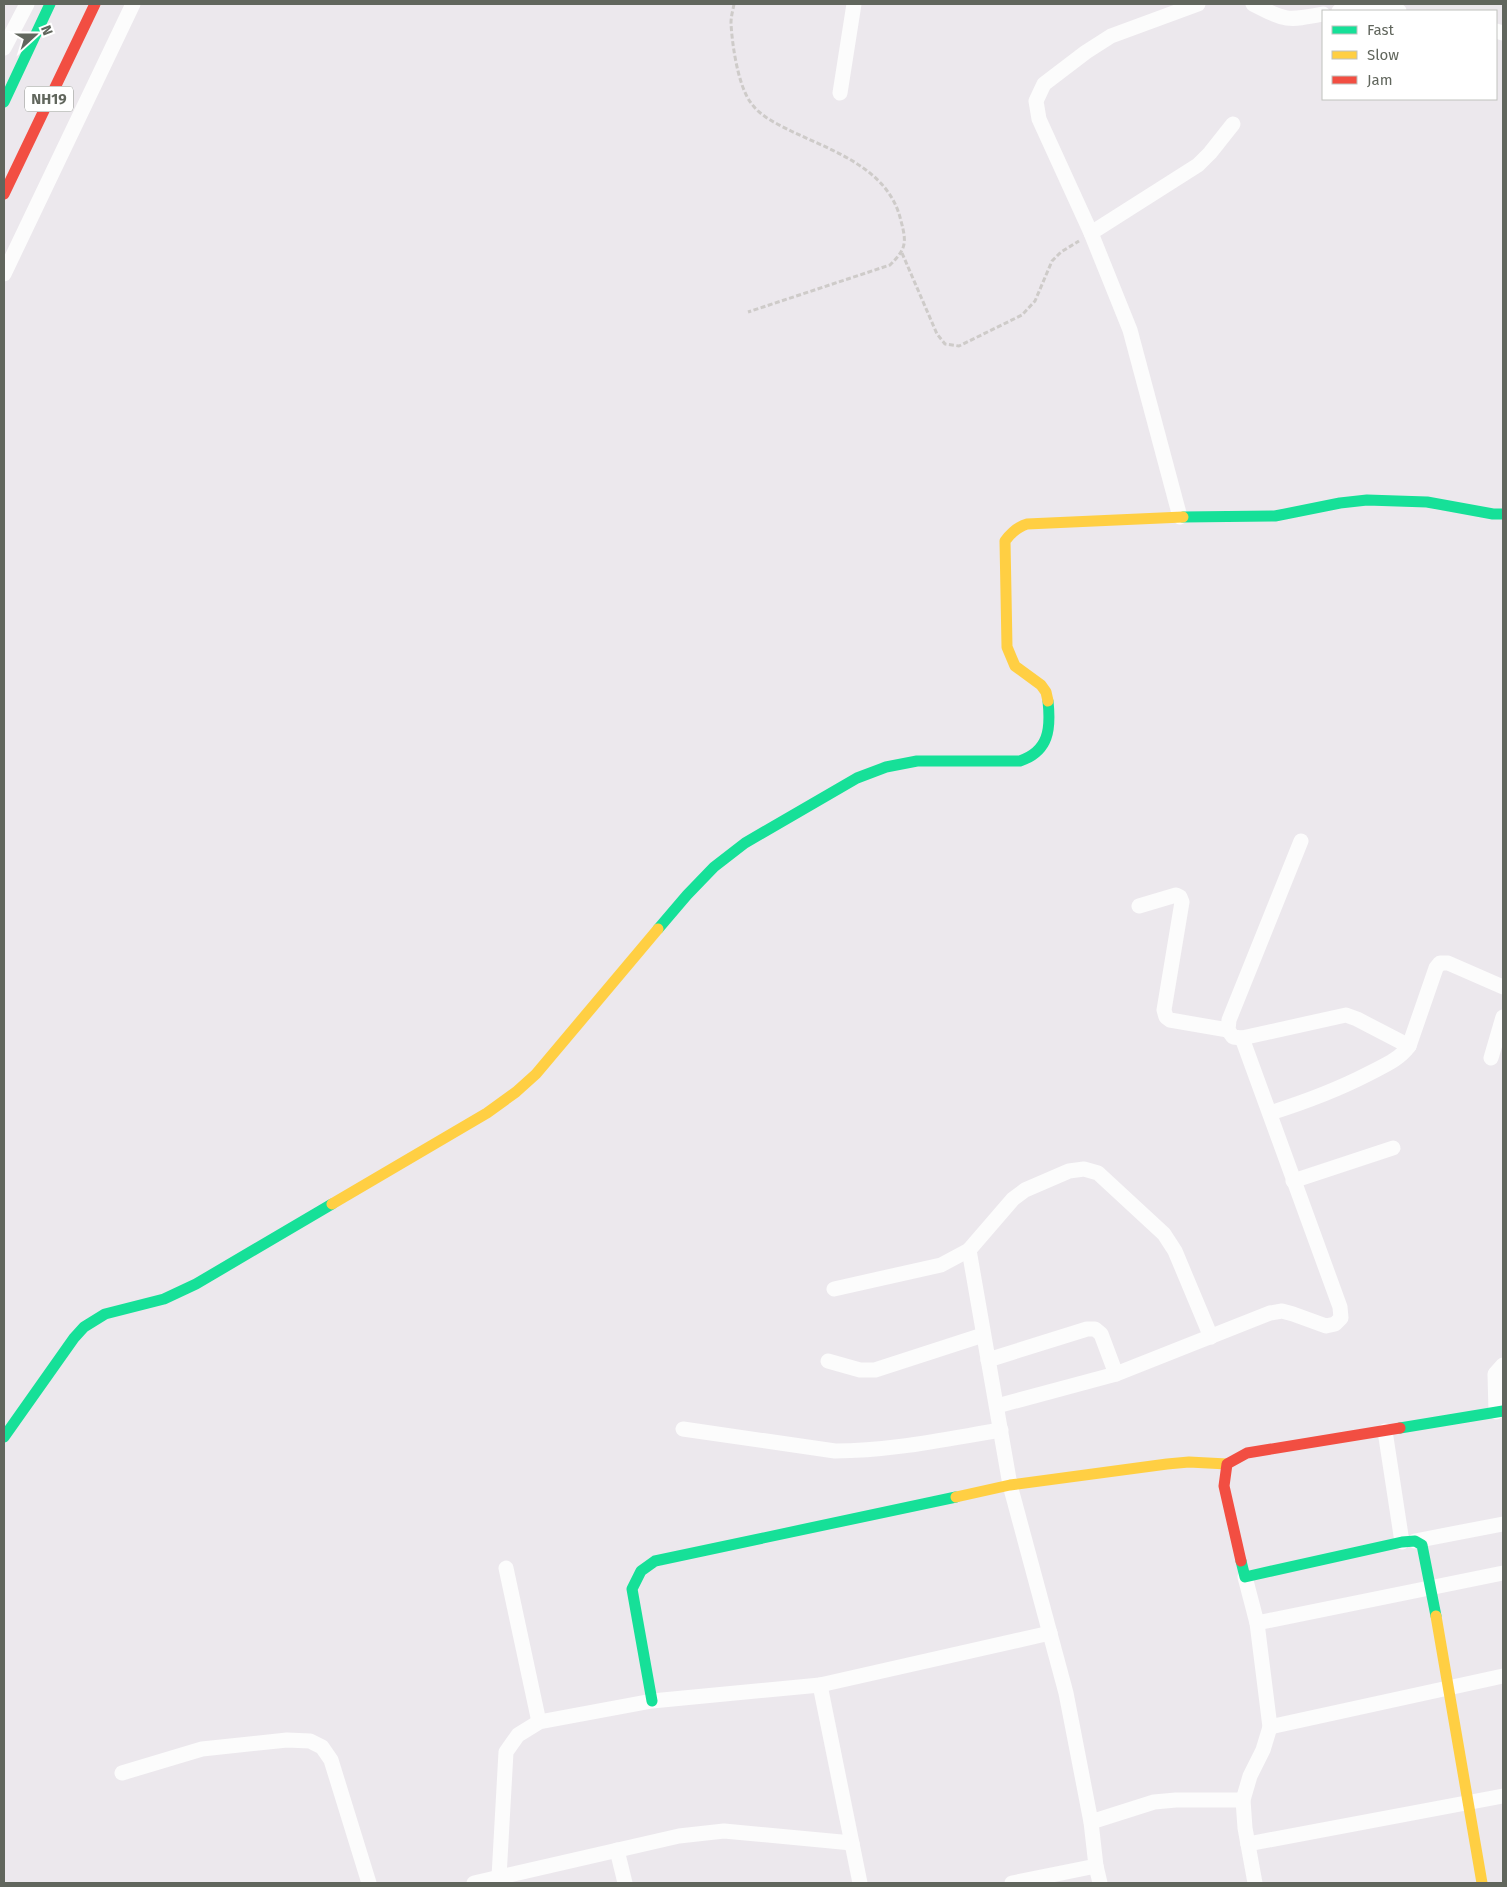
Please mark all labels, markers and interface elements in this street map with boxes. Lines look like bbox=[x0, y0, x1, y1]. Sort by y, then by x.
north arrow bbox=[10, 10, 60, 60]
legend bbox=[1322, 10, 1497, 100]
text: Fast bbox=[1367, 21, 1394, 39]
text: N bbox=[37, 23, 56, 38]
text: Slow bbox=[1367, 46, 1399, 64]
text: Jam bbox=[1367, 71, 1393, 89]
road number: NH19 bbox=[25, 86, 73, 112]

